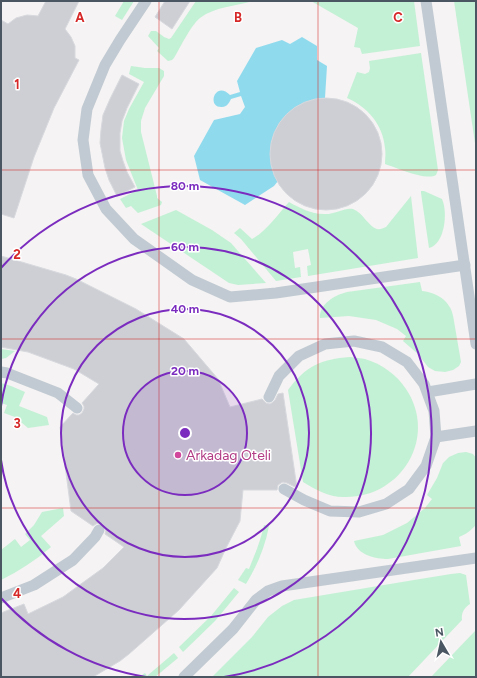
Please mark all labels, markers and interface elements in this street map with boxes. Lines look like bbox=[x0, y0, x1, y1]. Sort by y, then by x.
text: A bbox=[75, 10, 85, 25]
text: B bbox=[234, 10, 242, 25]
text: C bbox=[393, 10, 403, 25]
text: 1 bbox=[14, 77, 20, 92]
text: 80 m bbox=[171, 179, 199, 193]
text: 60 m bbox=[171, 240, 199, 254]
text: 2 bbox=[13, 247, 21, 262]
text: 40 m bbox=[171, 302, 199, 316]
text: 20 m bbox=[171, 364, 199, 378]
text: 3 bbox=[13, 416, 21, 431]
centre of rings bbox=[178, 426, 192, 440]
place label: Arkadag Oteli bbox=[186, 447, 271, 464]
marker: Arkadag Oteli bbox=[173, 450, 183, 460]
text: 4 bbox=[13, 586, 21, 601]
north arrow bbox=[421, 622, 461, 662]
text: N bbox=[434, 626, 445, 640]

